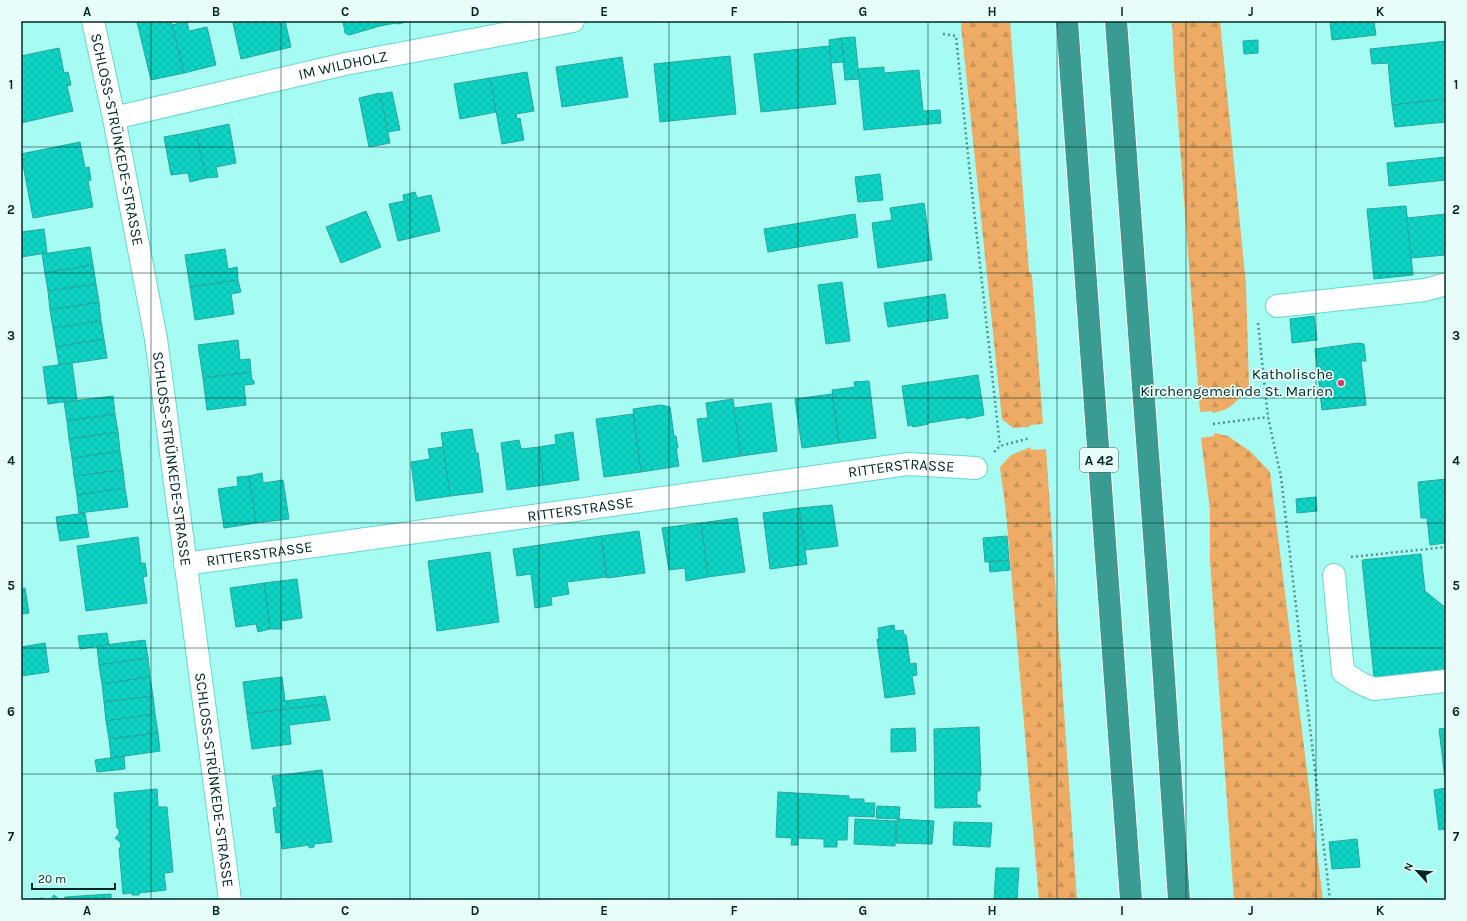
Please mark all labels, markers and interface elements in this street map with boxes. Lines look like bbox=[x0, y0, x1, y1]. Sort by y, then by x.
text: A bbox=[83, 4, 91, 19]
text: B bbox=[212, 4, 220, 19]
text: C bbox=[341, 4, 349, 19]
text: D bbox=[471, 4, 480, 19]
text: E bbox=[600, 4, 608, 19]
text: F bbox=[730, 4, 738, 19]
text: G bbox=[859, 4, 867, 19]
text: H bbox=[987, 4, 997, 19]
text: I bbox=[1120, 4, 1124, 19]
text: J bbox=[1248, 4, 1254, 19]
text: K bbox=[1376, 4, 1385, 19]
street label: SCHLOSS-STRÜNKEDE-STRASSE bbox=[87, 32, 147, 247]
street label: IM WILDHOLZ bbox=[297, 47, 389, 84]
text: 1 bbox=[9, 77, 13, 92]
text: 1 bbox=[1454, 77, 1458, 92]
text: 2 bbox=[7, 202, 15, 217]
text: 2 bbox=[1452, 202, 1460, 217]
text: 3 bbox=[7, 328, 15, 343]
text: 3 bbox=[1452, 328, 1460, 343]
street label: SCHLOSS-STRÜNKEDE-STRASSE bbox=[149, 350, 195, 567]
place label: Katholische Kirchengemeinde St. Marien bbox=[1140, 365, 1333, 400]
marker: Katholische Kirchengemeinde St. Marien bbox=[1336, 378, 1346, 388]
road number: A 42 bbox=[1080, 448, 1118, 472]
text: 4 bbox=[7, 453, 15, 468]
text: 4 bbox=[1452, 453, 1460, 468]
street label: RITTERSTRASSE bbox=[847, 455, 955, 481]
street label: RITTERSTRASSE bbox=[526, 493, 634, 526]
street label: RITTERSTRASSE bbox=[205, 537, 314, 570]
text: 5 bbox=[7, 578, 15, 593]
text: 5 bbox=[1452, 578, 1460, 593]
street label: SCHLOSS-STRÜNKEDE-STRASSE bbox=[191, 672, 237, 888]
text: 6 bbox=[7, 704, 15, 719]
text: 6 bbox=[1452, 704, 1460, 719]
text: 7 bbox=[8, 829, 15, 844]
text: 7 bbox=[1453, 829, 1460, 844]
north arrow bbox=[1397, 851, 1437, 891]
text: N bbox=[1401, 860, 1416, 873]
scale bar bbox=[32, 865, 115, 891]
text: 20 m bbox=[38, 872, 66, 886]
text: A bbox=[83, 903, 91, 918]
text: B bbox=[212, 903, 220, 918]
text: C bbox=[341, 903, 349, 918]
text: D bbox=[471, 903, 480, 918]
text: E bbox=[600, 903, 608, 918]
text: F bbox=[730, 903, 738, 918]
text: G bbox=[859, 903, 867, 918]
text: H bbox=[987, 903, 997, 918]
text: I bbox=[1120, 903, 1124, 918]
text: J bbox=[1248, 903, 1254, 918]
text: K bbox=[1376, 903, 1385, 918]

